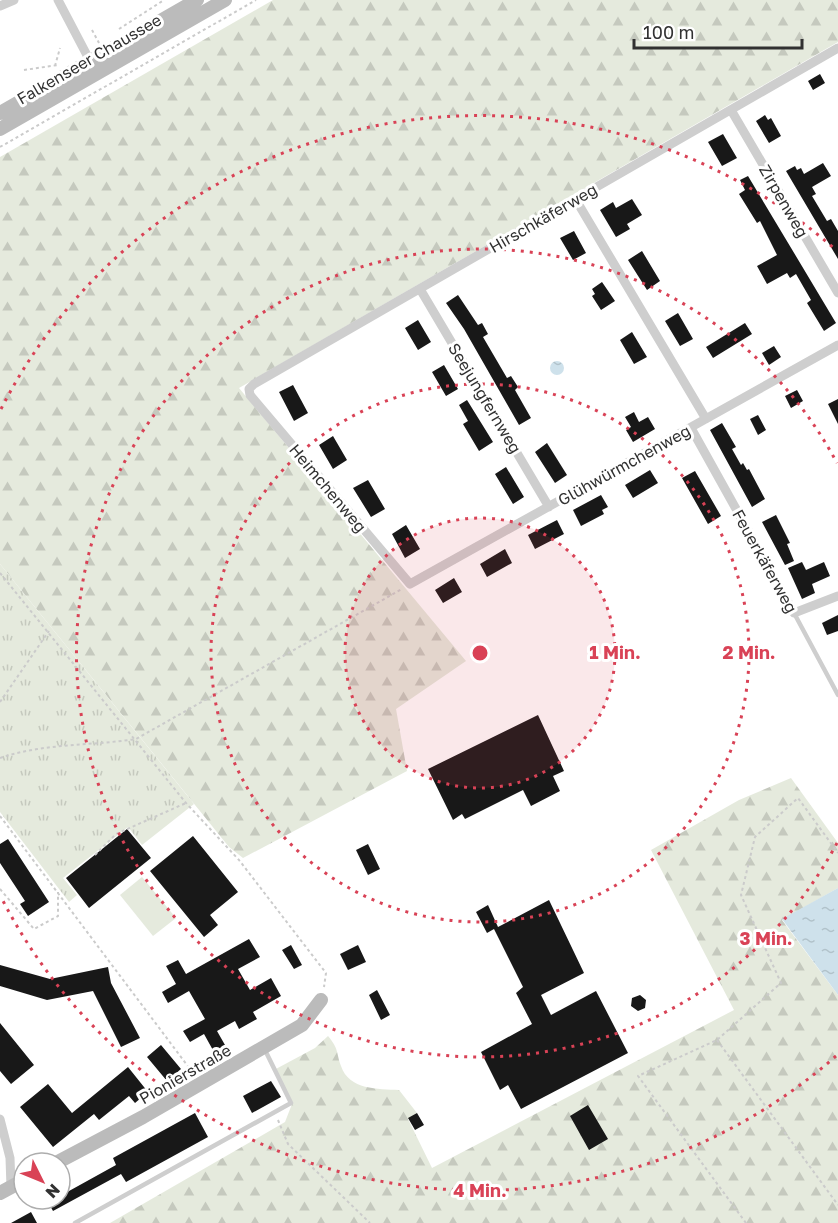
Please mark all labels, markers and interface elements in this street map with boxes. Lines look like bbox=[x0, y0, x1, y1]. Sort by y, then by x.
street label: Falkenseer Chaussee bbox=[13, 9, 165, 109]
scale bar bbox=[634, 12, 802, 50]
text: 100 m bbox=[643, 21, 694, 43]
street label: Zirpenweg bbox=[755, 161, 813, 241]
street label: Hirschkäferweg bbox=[486, 179, 600, 257]
street label: Seejungfernweg bbox=[444, 339, 526, 457]
street label: Glühwürmchenweg bbox=[554, 420, 694, 510]
street label: Heimchenweg bbox=[285, 440, 371, 536]
street label: Feuerkäferweg bbox=[728, 506, 802, 616]
text: 1 Min. bbox=[589, 641, 641, 663]
text: 2 Min. bbox=[722, 641, 776, 663]
centre of rings bbox=[470, 643, 490, 663]
text: 3 Min. bbox=[739, 927, 793, 949]
street label: Pionierstraße bbox=[136, 1040, 234, 1108]
north arrow bbox=[12, 1151, 72, 1211]
text: 4 Min. bbox=[453, 1179, 507, 1201]
text: N bbox=[42, 1180, 64, 1203]

